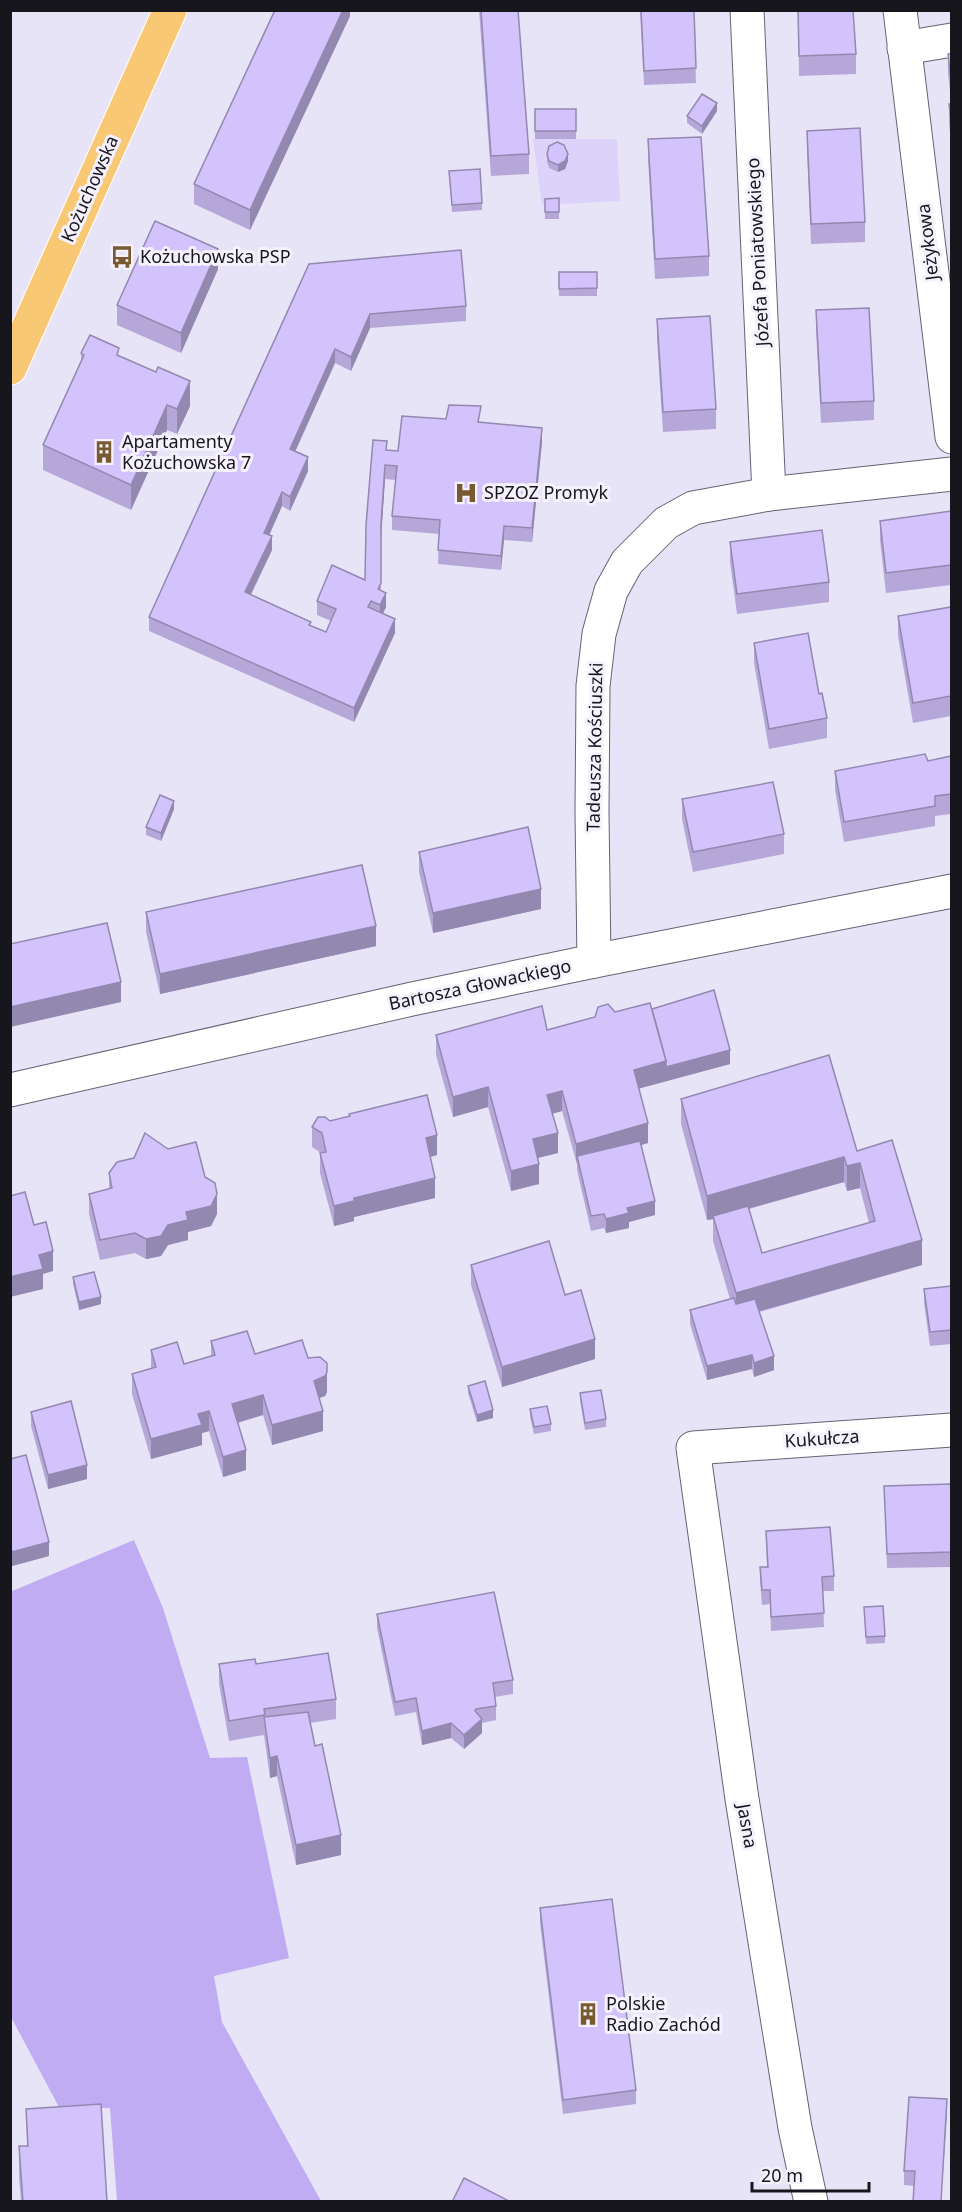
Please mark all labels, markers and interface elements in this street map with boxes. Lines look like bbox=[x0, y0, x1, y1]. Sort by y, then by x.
street label: Kożuchowska bbox=[55, 132, 123, 246]
street label: Józefa Poniatowskiego bbox=[740, 157, 774, 349]
street label: Jeżykowa bbox=[910, 202, 944, 284]
bus stop icon: Kożuchowska PSP bbox=[109, 244, 135, 270]
place label: Kożuchowska PSP bbox=[140, 244, 291, 268]
place label: Apartamenty Kożuchowska 7 bbox=[122, 429, 251, 474]
building icon: Apartamenty Kożuchowska 7 bbox=[91, 439, 117, 465]
hospital icon: SPZOZ Promyk bbox=[453, 480, 479, 506]
place label: SPZOZ Promyk bbox=[484, 480, 608, 504]
street label: Tadeusza Kościuszki bbox=[581, 662, 607, 832]
street label: Bartosza Głowackiego bbox=[386, 953, 573, 1015]
street label: Kukułcza bbox=[784, 1423, 860, 1453]
street label: Jasna bbox=[732, 1800, 764, 1850]
place label: Polskie Radio Zachód bbox=[606, 1991, 721, 2036]
building icon: Polskie Radio Zachód bbox=[575, 2001, 601, 2027]
scale bar bbox=[752, 2155, 869, 2193]
text: 20 m bbox=[761, 2163, 803, 2187]

